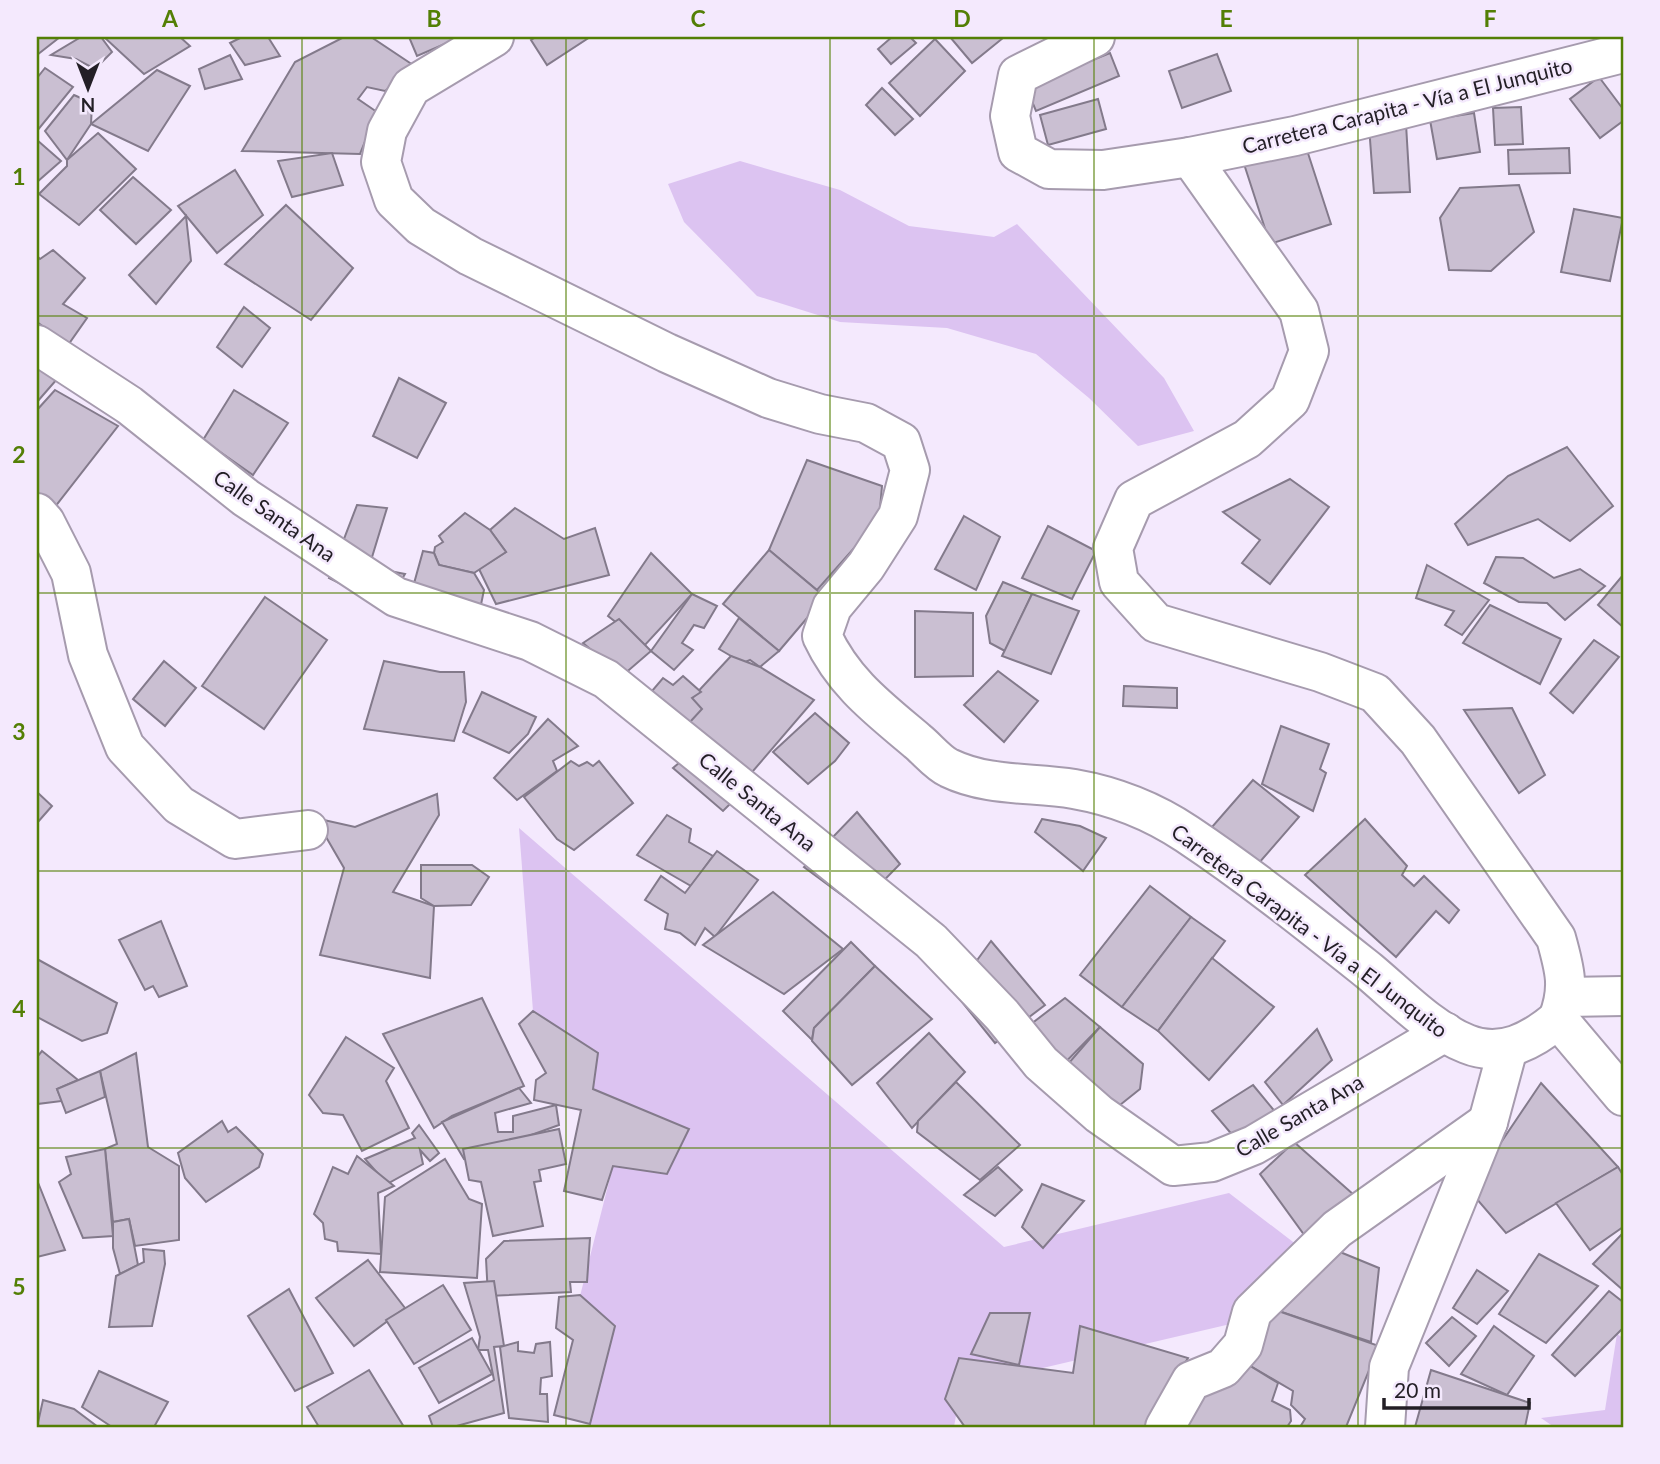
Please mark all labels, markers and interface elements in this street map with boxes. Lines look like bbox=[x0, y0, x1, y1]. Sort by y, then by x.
text: A bbox=[161, 4, 179, 32]
text: B bbox=[426, 4, 442, 32]
text: C bbox=[690, 4, 706, 32]
text: D bbox=[953, 4, 971, 32]
text: E bbox=[1219, 4, 1233, 32]
text: F bbox=[1483, 4, 1497, 32]
north arrow bbox=[52, 52, 122, 122]
street label: Carretera Carapita - Vía a El Junquito bbox=[1239, 52, 1575, 158]
text: N bbox=[81, 94, 95, 117]
text: 1 bbox=[12, 162, 26, 190]
text: 2 bbox=[12, 440, 26, 468]
street label: Calle Santa Ana bbox=[209, 464, 341, 566]
text: 3 bbox=[12, 717, 26, 745]
street label: Calle Santa Ana bbox=[695, 746, 821, 856]
street label: Carretera Carapita - Vía a El Junquito bbox=[1167, 818, 1453, 1042]
text: 4 bbox=[12, 994, 26, 1022]
street label: Calle Santa Ana bbox=[1231, 1068, 1367, 1162]
text: 5 bbox=[12, 1272, 26, 1300]
scale bar bbox=[1384, 1366, 1529, 1410]
text: 20 m bbox=[1394, 1377, 1441, 1402]

